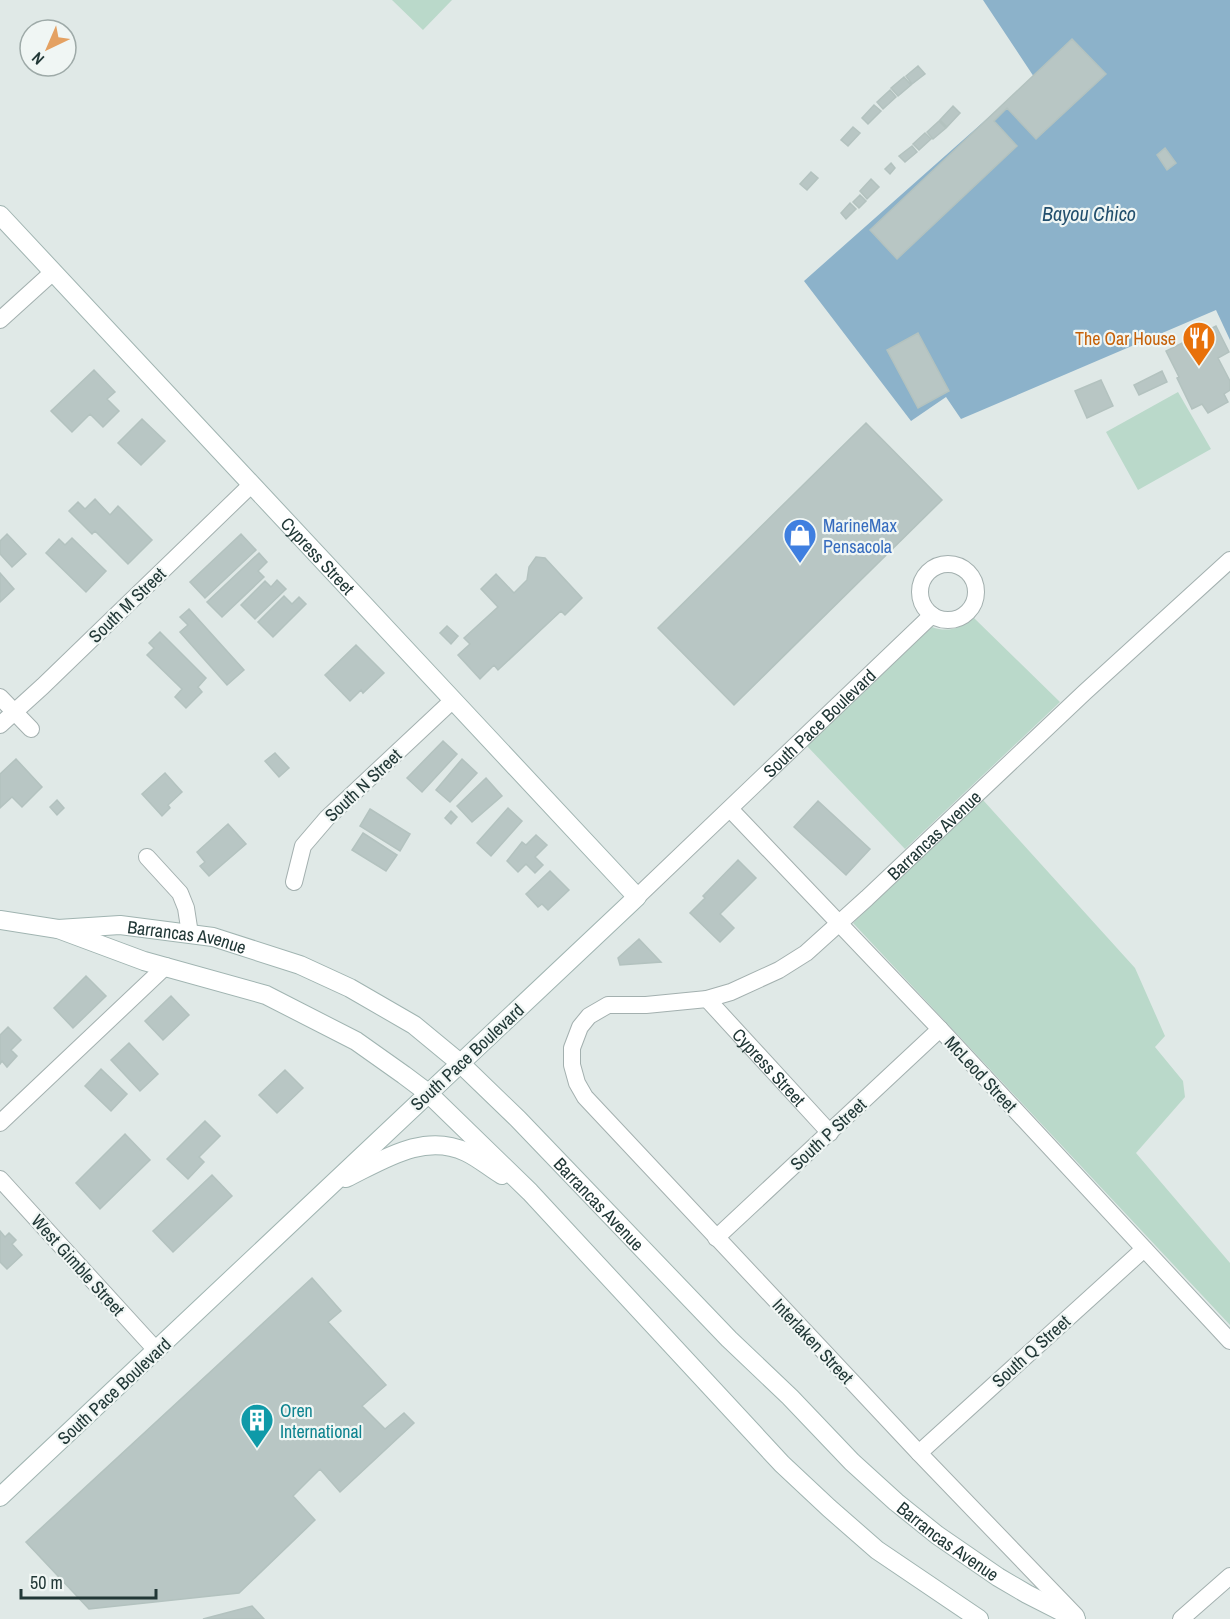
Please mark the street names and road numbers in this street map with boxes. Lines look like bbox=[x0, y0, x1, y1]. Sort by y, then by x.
street label: Cypress Street bbox=[276, 511, 361, 600]
street label: South M Street bbox=[83, 562, 171, 648]
street label: South Pace Boulevard bbox=[757, 663, 881, 783]
street label: South N Street bbox=[319, 743, 407, 827]
street label: Barrancas Avenue bbox=[881, 784, 986, 885]
street label: Barrancas Avenue bbox=[126, 914, 250, 959]
street label: South Pace Boulevard bbox=[405, 998, 529, 1116]
street label: Cypress Street bbox=[727, 1022, 811, 1111]
street label: McLeod Street bbox=[939, 1030, 1023, 1118]
street label: South P Street bbox=[784, 1092, 872, 1176]
street label: Barrancas Avenue bbox=[549, 1152, 650, 1256]
street label: West Gimble Street bbox=[26, 1209, 130, 1321]
street label: Interlaken Street bbox=[767, 1293, 859, 1389]
street label: South Q Street bbox=[986, 1309, 1076, 1393]
street label: South Pace Boulevard bbox=[52, 1332, 176, 1450]
street label: Barrancas Avenue bbox=[892, 1495, 1004, 1587]

